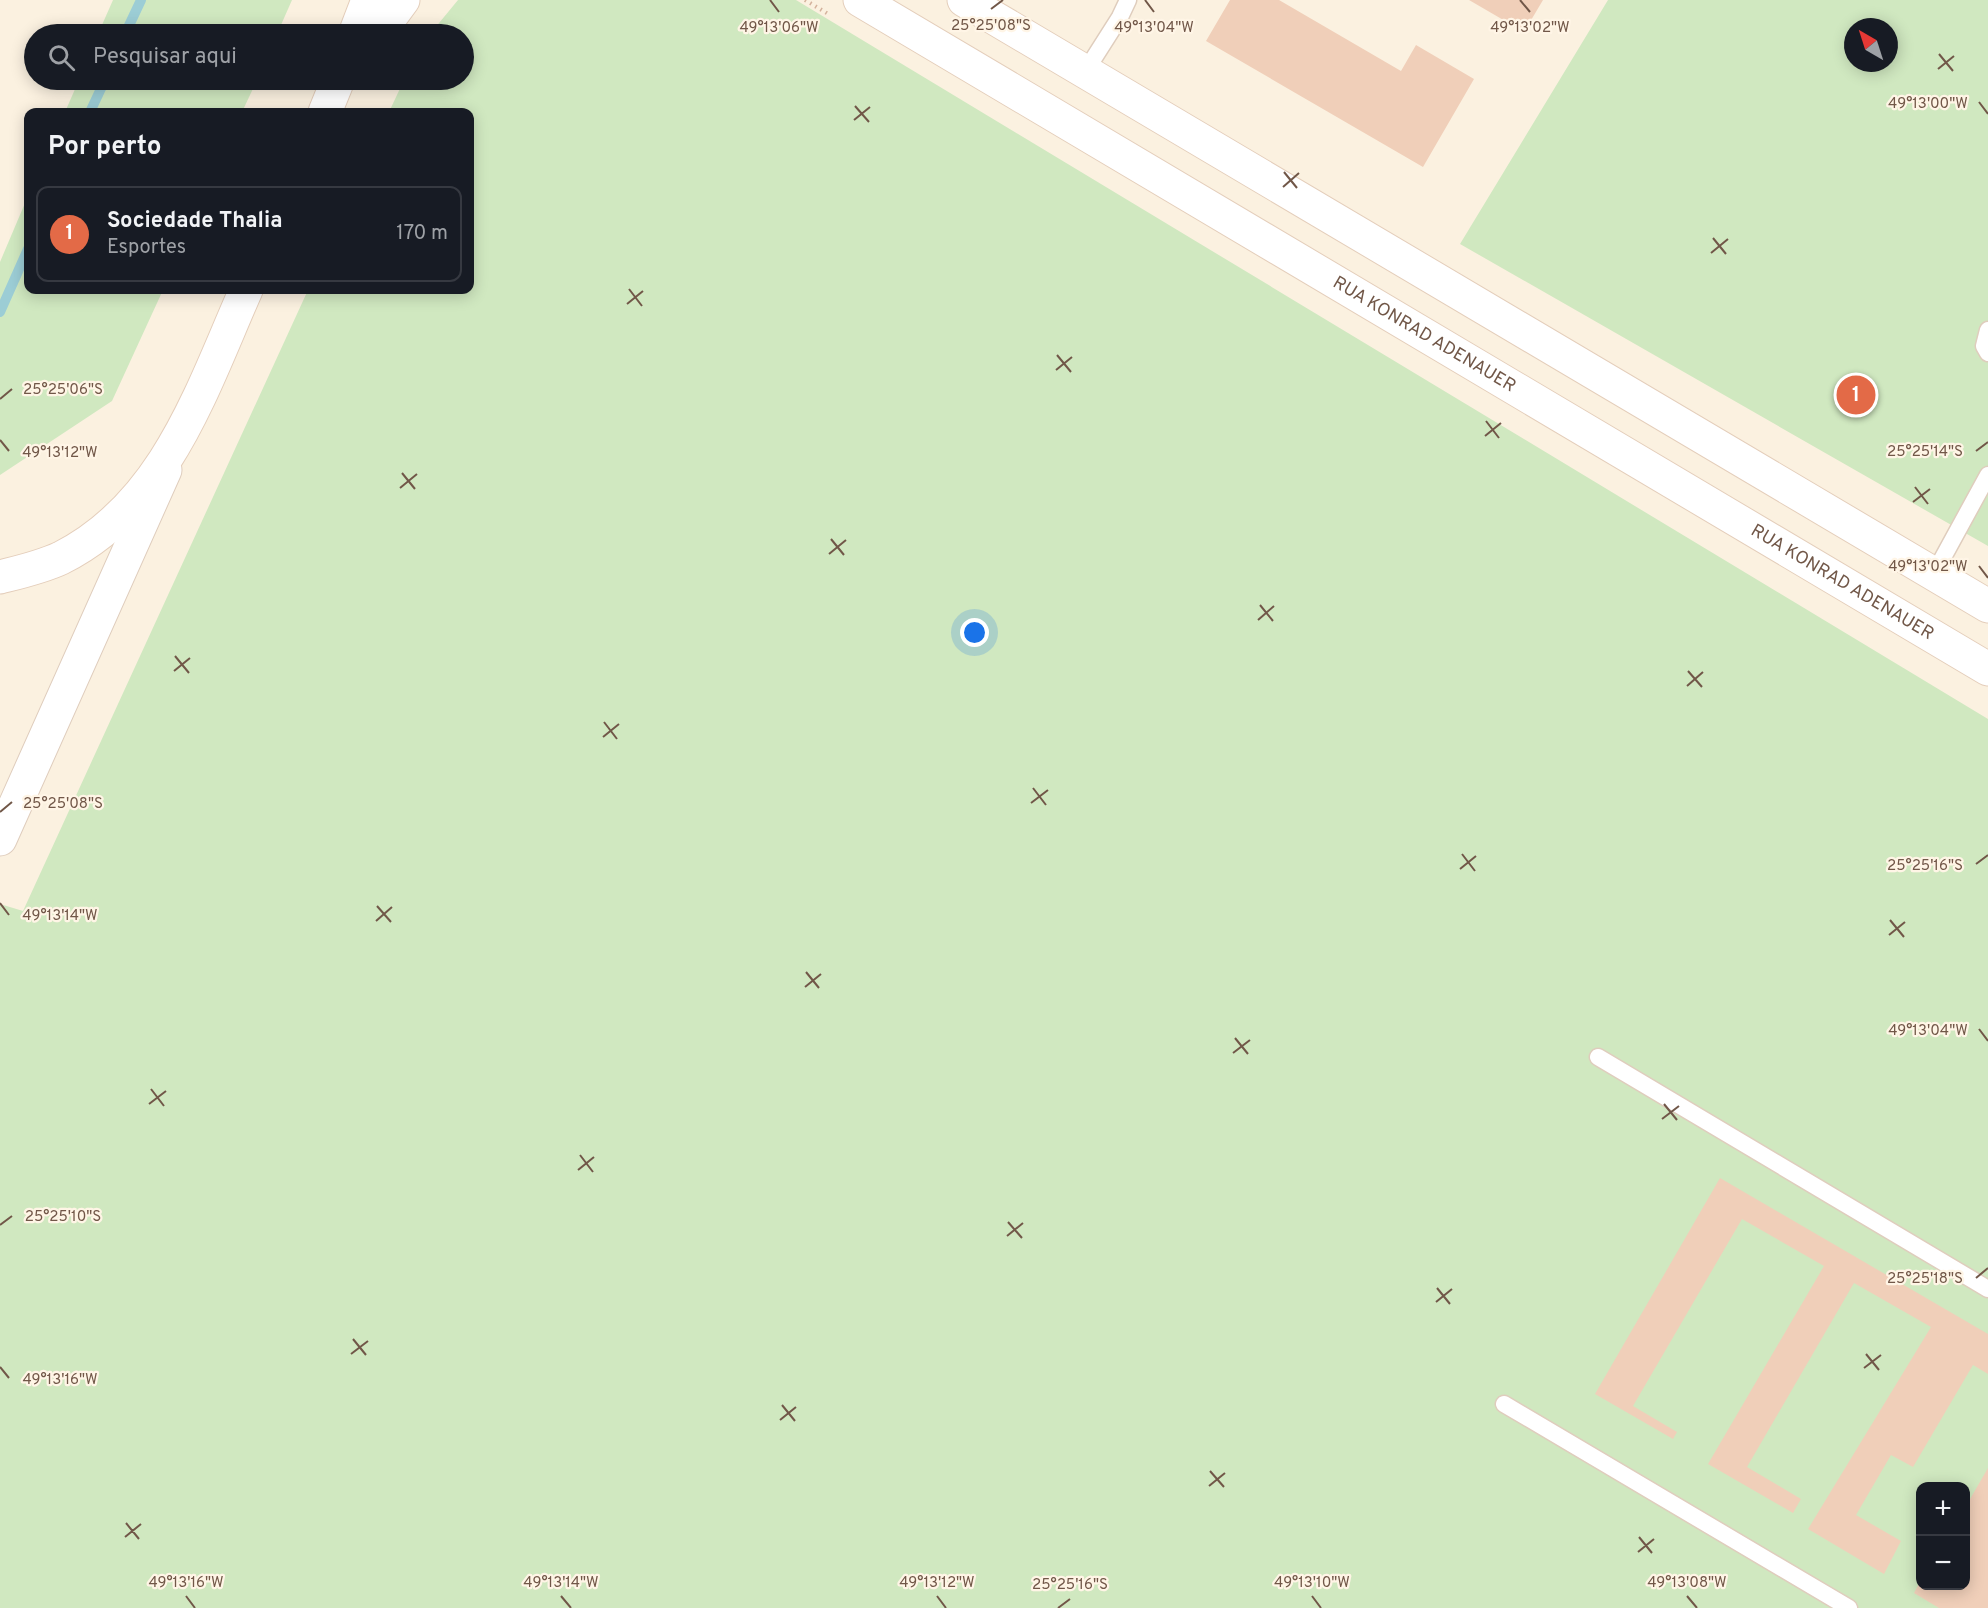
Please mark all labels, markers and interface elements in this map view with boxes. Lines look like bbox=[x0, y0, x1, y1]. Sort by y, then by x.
text: 25°25'08"S bbox=[951, 17, 1031, 36]
north arrow bbox=[1844, 18, 1898, 72]
text: 49°13'06"W bbox=[739, 19, 819, 38]
text: 49°13'04"W bbox=[1114, 19, 1194, 38]
text: 49°13'02"W bbox=[1490, 19, 1570, 38]
search box bbox=[24, 24, 474, 90]
icon: search bbox=[45, 41, 78, 74]
text: Pesquisar aqui bbox=[93, 44, 237, 71]
text: 49°13'00"W bbox=[1888, 95, 1968, 114]
text: Por perto bbox=[48, 131, 162, 164]
text: Sociedade Thalia bbox=[107, 208, 282, 235]
text: 1 bbox=[66, 221, 74, 247]
text: 170 m bbox=[396, 221, 448, 247]
text: Esportes bbox=[107, 235, 186, 261]
street label: RUA KONRAD ADENAUER bbox=[1328, 271, 1520, 398]
pin: 1 bbox=[1836, 372, 1876, 418]
text: 25°25'06"S bbox=[23, 381, 103, 400]
text: 25°25'14"S bbox=[1887, 443, 1963, 462]
text: 49°13'12"W bbox=[22, 444, 98, 463]
street label: RUA KONRAD ADENAUER bbox=[1746, 519, 1938, 646]
text: 49°13'02"W bbox=[1888, 558, 1968, 577]
your location bbox=[960, 618, 989, 647]
text: 25°25'08"S bbox=[23, 795, 103, 814]
text: 25°25'16"S bbox=[1887, 857, 1963, 876]
text: 49°13'14"W bbox=[22, 907, 98, 926]
text: 49°13'04"W bbox=[1888, 1022, 1968, 1041]
text: 25°25'10"S bbox=[25, 1208, 101, 1227]
text: 25°25'18"S bbox=[1887, 1270, 1963, 1289]
text: 49°13'16"W bbox=[22, 1371, 98, 1390]
map controls bbox=[1916, 1482, 1970, 1590]
button: + bbox=[1916, 1482, 1970, 1536]
button: − bbox=[1916, 1536, 1970, 1590]
text: 49°13'16"W bbox=[148, 1574, 224, 1593]
text: 49°13'14"W bbox=[523, 1574, 599, 1593]
text: 49°13'12"W bbox=[899, 1574, 975, 1593]
text: 49°13'10"W bbox=[1274, 1574, 1350, 1593]
text: 49°13'08"W bbox=[1647, 1574, 1727, 1593]
text: 25°25'16"S bbox=[1032, 1576, 1108, 1595]

